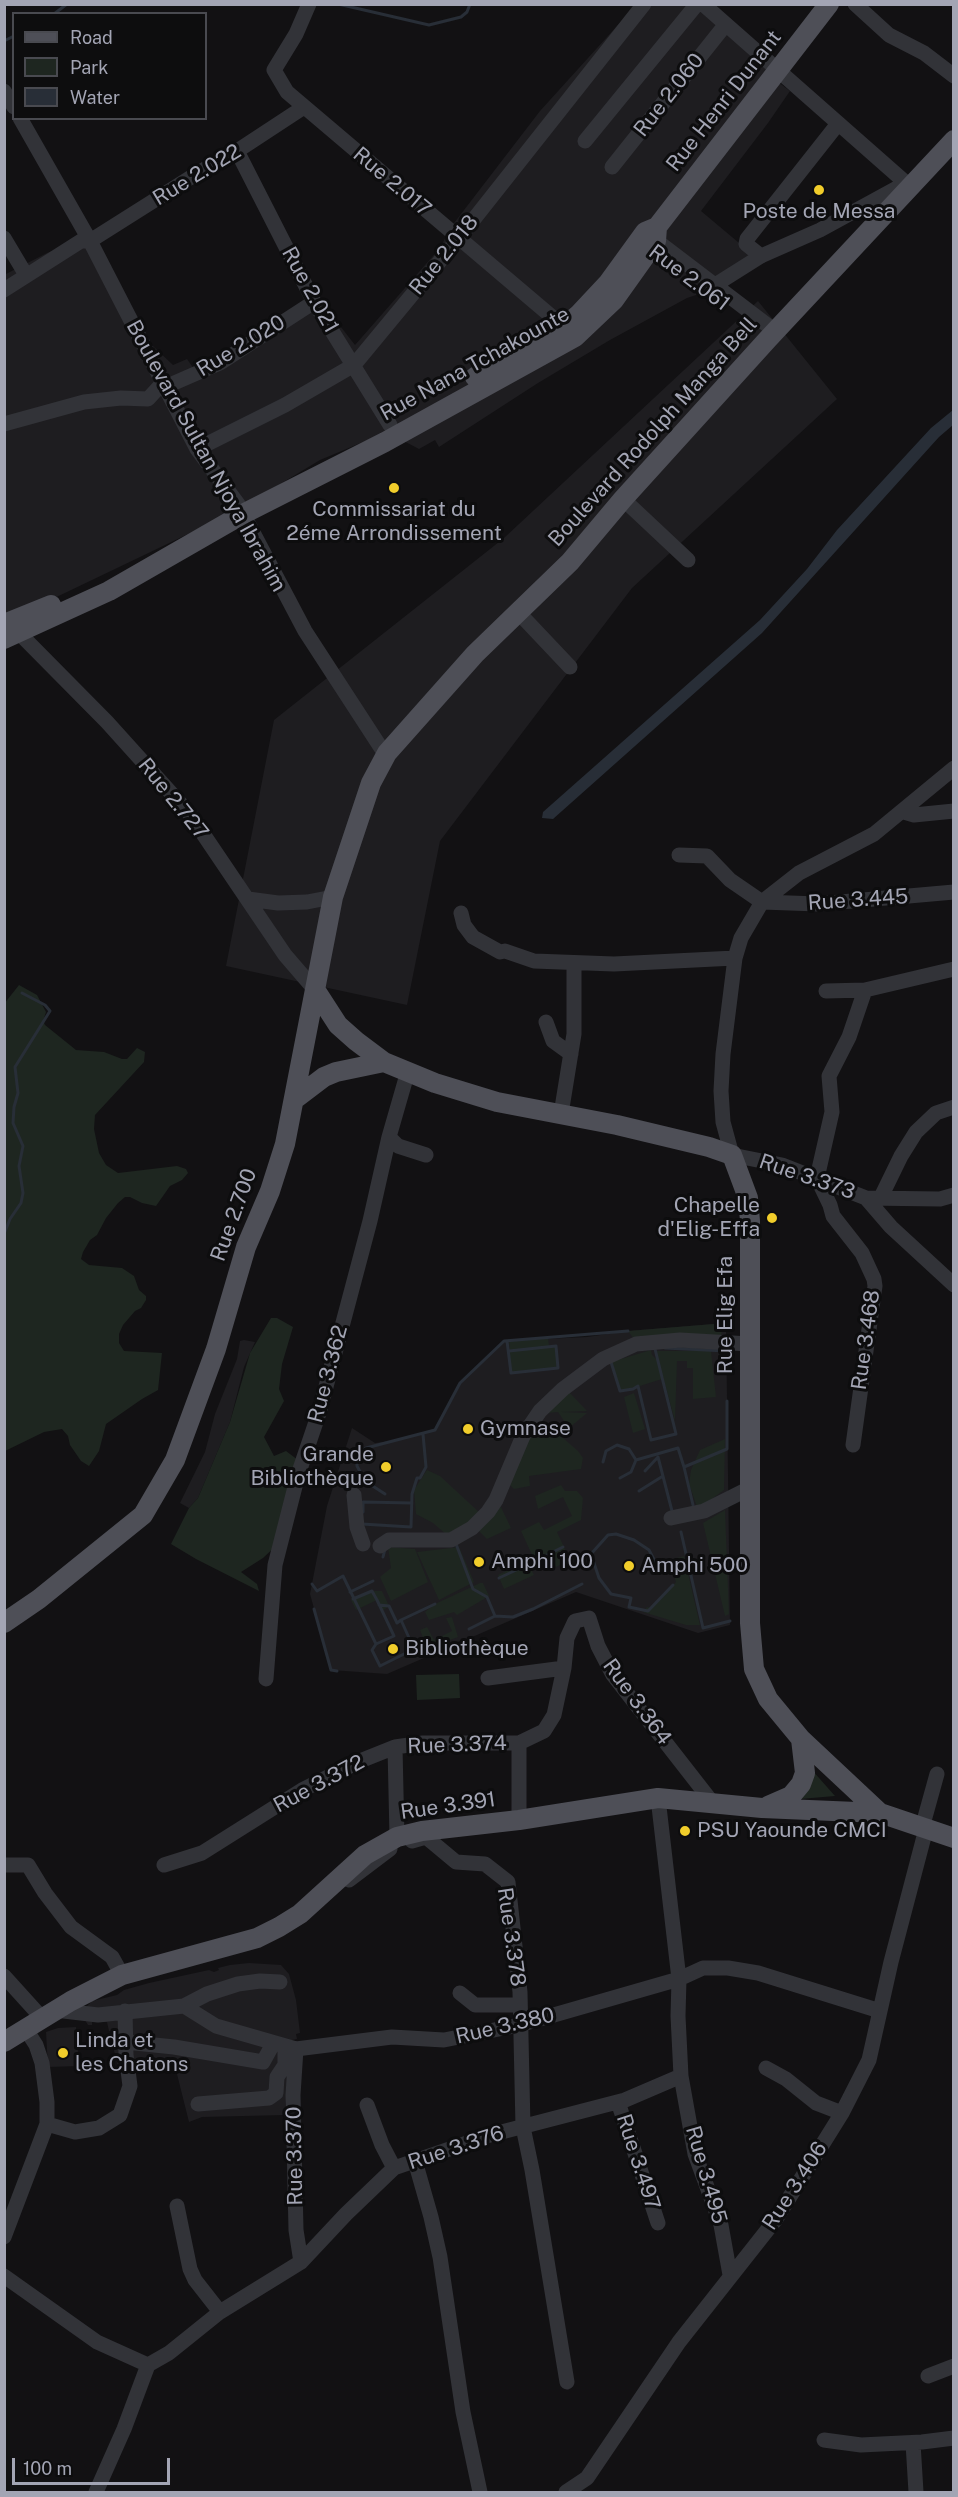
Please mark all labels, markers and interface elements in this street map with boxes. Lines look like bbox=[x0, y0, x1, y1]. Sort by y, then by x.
legend bbox=[12, 12, 207, 120]
street label: Rue Henri Dunant bbox=[661, 25, 787, 177]
text: Road bbox=[70, 27, 113, 48]
street label: Rue 2.060 bbox=[629, 48, 709, 142]
text: Park bbox=[70, 57, 108, 78]
text: Water bbox=[70, 87, 120, 108]
street label: Rue 2.022 bbox=[148, 139, 246, 211]
street label: Rue 2.017 bbox=[348, 142, 436, 222]
marker: Poste de Messa bbox=[812, 183, 826, 197]
place label: Poste de Messa bbox=[743, 199, 895, 225]
street label: Rue 2.018 bbox=[404, 210, 484, 300]
street label: Rue 2.061 bbox=[644, 239, 734, 317]
street label: Rue 2.021 bbox=[276, 243, 344, 337]
street label: Rue Nana Tchakounte bbox=[376, 302, 574, 426]
street label: Rue 2.020 bbox=[192, 310, 290, 382]
street label: Boulevard Rodolph Manga Bell bbox=[543, 312, 763, 552]
street label: Boulevard Sultan Njoya Ibrahim bbox=[121, 316, 291, 596]
marker: Commissariat du 2éme Arrondissement bbox=[387, 481, 401, 495]
place label: Commissariat du 2éme Arrondissement bbox=[286, 497, 502, 547]
street label: Rue 2.727 bbox=[133, 753, 213, 845]
street label: Rue 3.445 bbox=[807, 884, 909, 916]
street label: Rue 3.373 bbox=[756, 1149, 858, 1205]
street label: Rue 2.700 bbox=[206, 1165, 262, 1265]
place label: Chapelle d'Elig-Effa bbox=[657, 1193, 760, 1243]
marker: Chapelle d'Elig-Effa bbox=[765, 1211, 779, 1225]
street label: Rue Elig Efa bbox=[713, 1256, 739, 1374]
street label: Rue 3.468 bbox=[847, 1288, 885, 1392]
street label: Rue 3.362 bbox=[303, 1323, 353, 1425]
place label: Gymnase bbox=[480, 1416, 571, 1442]
marker: Gymnase bbox=[461, 1422, 475, 1436]
place label: Grande Bibliothèque bbox=[250, 1442, 374, 1492]
marker: Grande Bibliothèque bbox=[379, 1460, 393, 1474]
place label: Amphi 100 bbox=[491, 1549, 593, 1575]
place label: Amphi 500 bbox=[641, 1553, 748, 1579]
marker: Amphi 100 bbox=[472, 1555, 486, 1569]
marker: Amphi 500 bbox=[622, 1559, 636, 1573]
place label: Bibliothèque bbox=[405, 1636, 529, 1662]
marker: Bibliothèque bbox=[386, 1642, 400, 1656]
street label: Rue 3.364 bbox=[597, 1654, 677, 1750]
street label: Rue 3.374 bbox=[407, 1731, 507, 1759]
street label: Rue 3.372 bbox=[269, 1750, 369, 1818]
street label: Rue 3.391 bbox=[399, 1787, 497, 1825]
place label: PSU Yaounde CMCI bbox=[697, 1818, 887, 1844]
marker: PSU Yaounde CMCI bbox=[678, 1824, 692, 1838]
street label: Rue 3.378 bbox=[492, 1886, 530, 1988]
street label: Rue 3.380 bbox=[453, 2002, 557, 2050]
place label: Linda et les Chatons bbox=[75, 2028, 188, 2078]
marker: Linda et les Chatons bbox=[56, 2046, 70, 2060]
street label: Rue 3.370 bbox=[282, 2106, 308, 2206]
street label: Rue 3.497 bbox=[611, 2111, 665, 2213]
street label: Rue 3.376 bbox=[405, 2121, 507, 2175]
street label: Rue 3.495 bbox=[680, 2123, 732, 2227]
street label: Rue 3.406 bbox=[757, 2137, 833, 2235]
scale bar bbox=[15, 2446, 172, 2484]
text: 100 m bbox=[23, 2458, 72, 2479]

